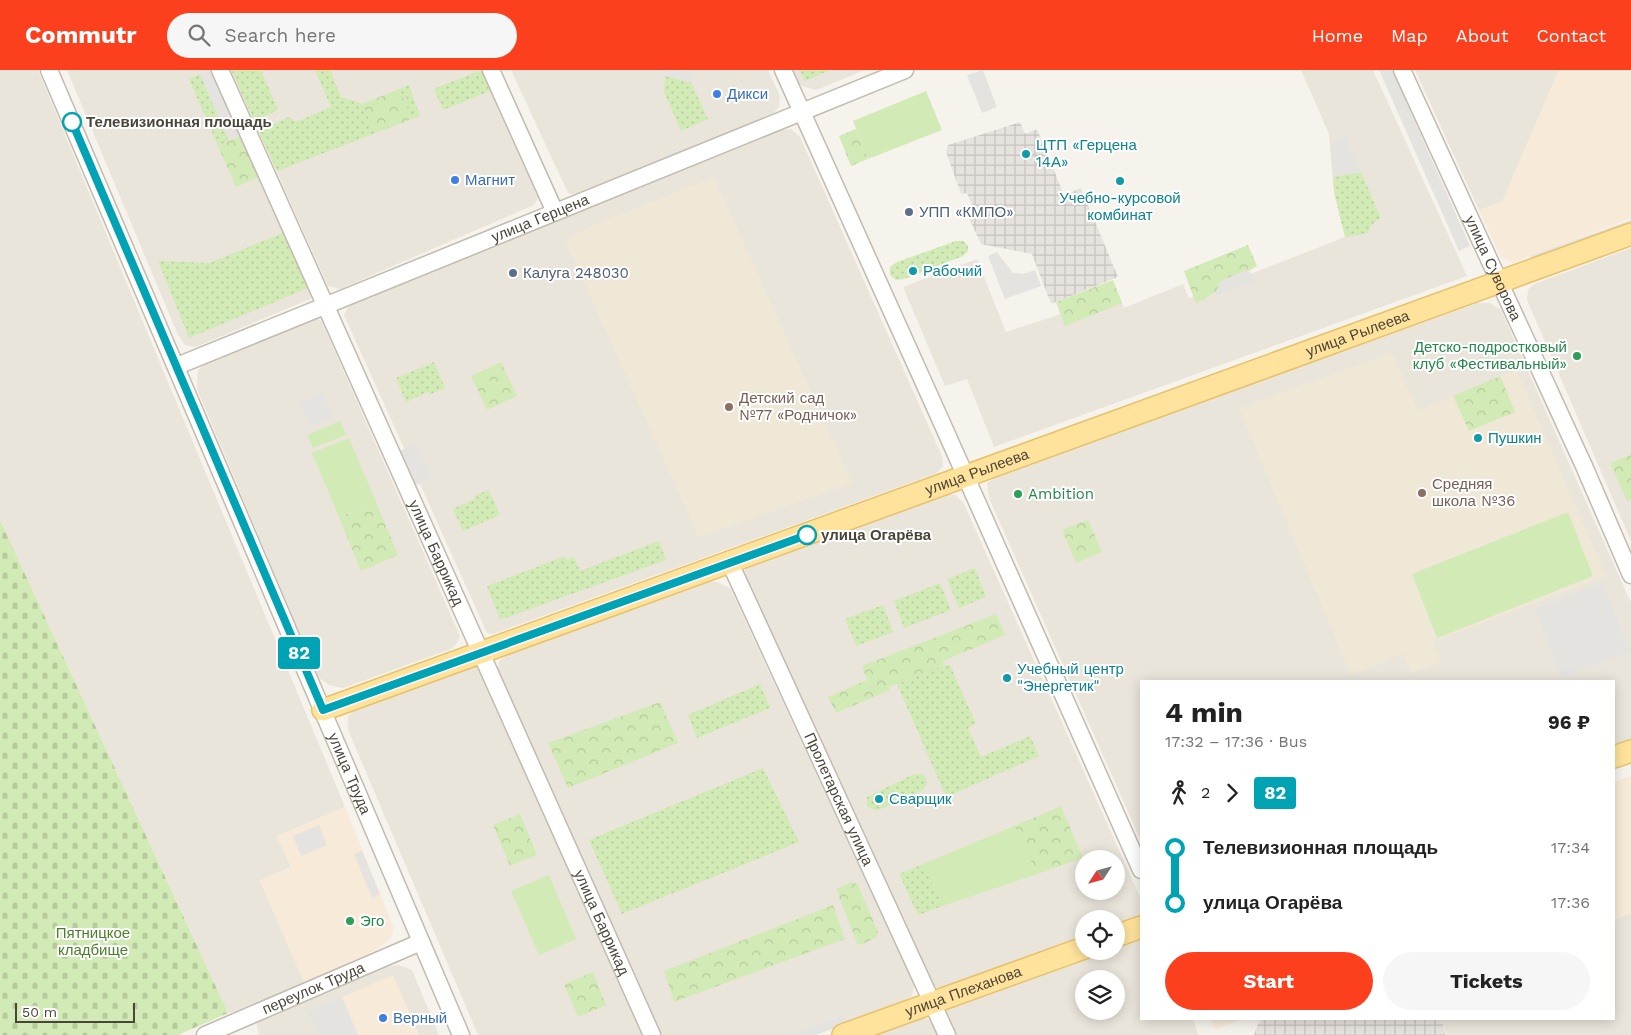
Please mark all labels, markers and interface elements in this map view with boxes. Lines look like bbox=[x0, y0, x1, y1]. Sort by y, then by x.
search box bbox=[167, 13, 517, 58]
text: Commutr bbox=[25, 21, 137, 49]
icon: search bbox=[185, 21, 213, 49]
text: Search here bbox=[225, 24, 336, 47]
text: Home bbox=[1312, 25, 1363, 46]
text: Map bbox=[1391, 25, 1428, 46]
text: About bbox=[1456, 25, 1508, 46]
text: Contact bbox=[1536, 25, 1606, 46]
place label: Дикси bbox=[727, 85, 768, 103]
marker: Дикси bbox=[711, 88, 723, 100]
marker: Телевизионная площадь bbox=[62, 112, 82, 132]
place label: Телевизионная площадь bbox=[86, 113, 272, 131]
place label: ЦТП «Герцена 14А» bbox=[1036, 136, 1137, 171]
marker: ЦТП «Герцена 14А» bbox=[1020, 148, 1032, 160]
place label: Магнит bbox=[465, 171, 515, 189]
marker: Магнит bbox=[449, 174, 461, 186]
marker: Учебно-курсовой комбинат bbox=[1114, 175, 1126, 187]
place label: Учебно-курсовой комбинат bbox=[1059, 189, 1181, 224]
street label: улица Герцена bbox=[489, 190, 592, 246]
place label: УПП «КМПО» bbox=[919, 203, 1014, 221]
marker: УПП «КМПО» bbox=[903, 206, 915, 218]
street label: улица Суворова bbox=[1461, 213, 1525, 324]
place label: Рабочий bbox=[923, 262, 982, 280]
place label: Калуга 248030 bbox=[523, 264, 629, 282]
marker: Рабочий bbox=[907, 265, 919, 277]
marker: Калуга 248030 bbox=[507, 267, 519, 279]
street label: улица Рылеева bbox=[1303, 306, 1412, 361]
place label: Детско-подростковый клуб «Фестивальный» bbox=[1413, 338, 1567, 373]
marker: Детско-подростковый клуб «Фестивальный» bbox=[1571, 350, 1583, 362]
place label: Детский сад №77 «Родничок» bbox=[739, 389, 857, 424]
marker: Детский сад №77 «Родничок» bbox=[723, 401, 735, 413]
place label: Пушкин bbox=[1488, 429, 1542, 447]
marker: Пушкин bbox=[1472, 432, 1484, 444]
street label: улица Рылеева bbox=[923, 445, 1032, 499]
place label: Средняя школа №36 bbox=[1432, 475, 1515, 510]
place label: Ambition bbox=[1028, 485, 1094, 503]
marker: Средняя школа №36 bbox=[1416, 487, 1428, 499]
marker: Ambition bbox=[1012, 488, 1024, 500]
street label: улица Баррикад bbox=[405, 497, 468, 609]
marker: улица Огарёва bbox=[797, 525, 817, 545]
place label: улица Огарёва bbox=[821, 526, 932, 544]
line badge: 82 bbox=[276, 637, 322, 669]
text: 82 bbox=[288, 642, 310, 663]
place label: Учебный центр "Энергетик" bbox=[1017, 660, 1124, 695]
marker: Учебный центр "Энергетик" bbox=[1001, 672, 1013, 684]
text: 4 min bbox=[1165, 696, 1243, 729]
text: 96 ₽ bbox=[1548, 711, 1590, 734]
street label: улица Труда bbox=[324, 730, 375, 818]
street label: Пролетарская улица bbox=[800, 730, 877, 869]
text: 17:32 – 17:36 · Bus bbox=[1165, 732, 1307, 751]
icon: walk bbox=[1165, 779, 1193, 807]
icon: forward bbox=[1218, 779, 1246, 807]
text: 82 bbox=[1264, 782, 1286, 803]
text: 2 bbox=[1201, 783, 1210, 802]
place label: Сварщик bbox=[889, 790, 952, 808]
marker: Сварщик bbox=[873, 793, 885, 805]
text: Телевизионная площадь bbox=[1203, 836, 1438, 859]
text: 17:34 bbox=[1551, 838, 1590, 857]
north arrow bbox=[1075, 850, 1125, 900]
map controls bbox=[1075, 850, 1125, 1020]
street label: улица Баррикад bbox=[570, 867, 633, 978]
text: улица Огарёва bbox=[1203, 891, 1342, 914]
text: 17:36 bbox=[1551, 893, 1590, 912]
button: locate bbox=[1075, 910, 1125, 960]
place label: Эго bbox=[360, 912, 384, 930]
marker: Эго bbox=[344, 915, 356, 927]
park label: Пятницкое кладбище bbox=[56, 924, 130, 959]
button: Start bbox=[1165, 952, 1373, 1010]
button: Tickets bbox=[1383, 952, 1590, 1010]
street label: переулок Труда bbox=[259, 958, 368, 1018]
street label: улица Плеханова bbox=[903, 962, 1025, 1021]
button: layers bbox=[1075, 970, 1125, 1020]
scale bar bbox=[15, 1000, 135, 1023]
text: 50 m bbox=[22, 1004, 57, 1020]
place label: Верный bbox=[393, 1009, 447, 1027]
marker: Верный bbox=[377, 1012, 389, 1024]

